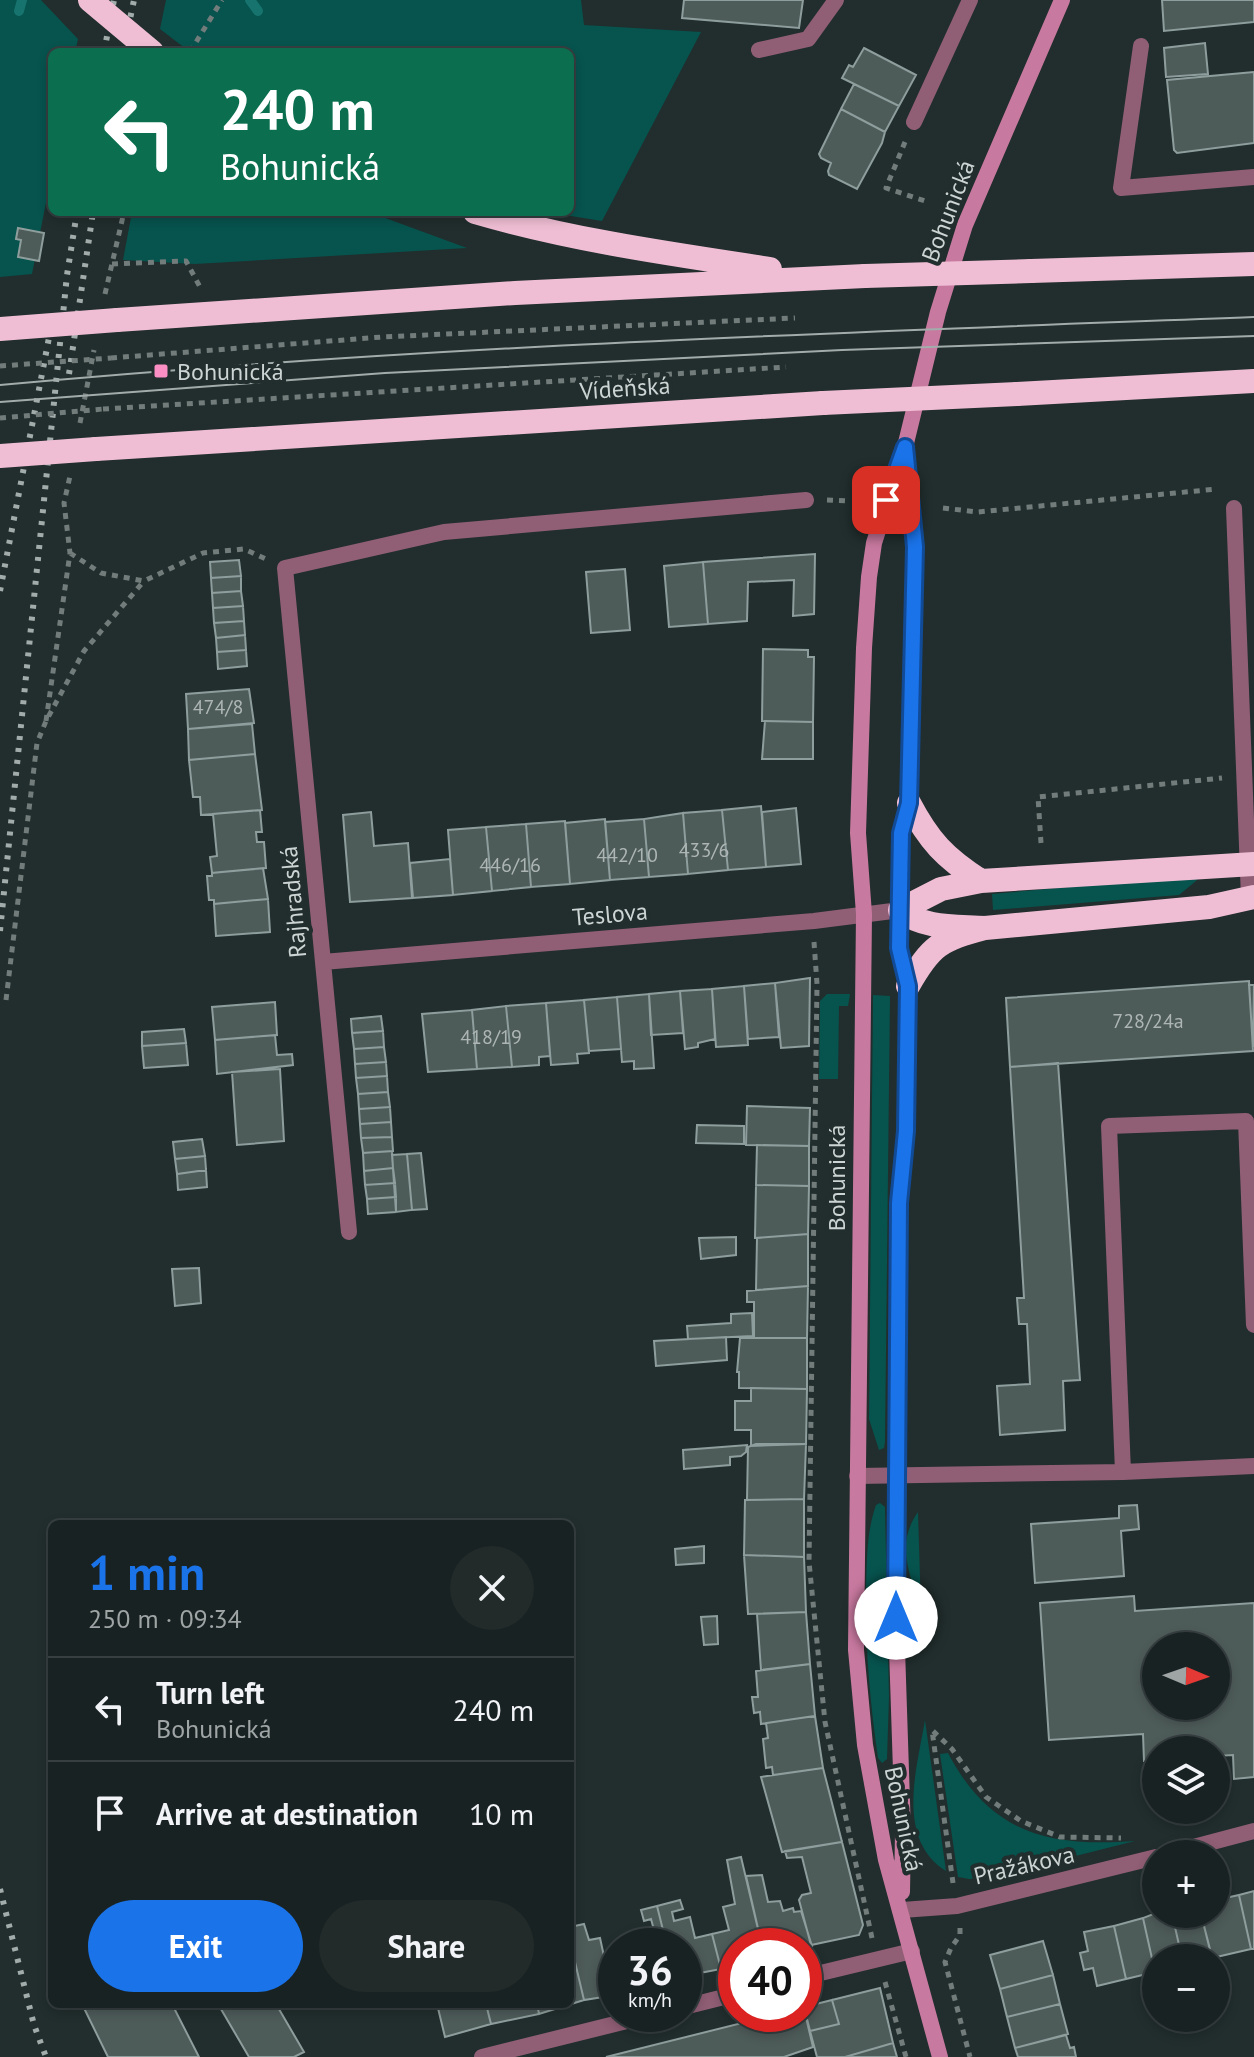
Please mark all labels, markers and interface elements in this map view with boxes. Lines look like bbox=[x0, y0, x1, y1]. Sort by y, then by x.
text: 240 m bbox=[220, 73, 375, 145]
icon: left bbox=[88, 80, 192, 184]
text: Bohunická bbox=[220, 143, 380, 190]
street label: Bohunická bbox=[914, 156, 982, 266]
place label: Bohunická bbox=[177, 356, 284, 387]
marker: Bohunická bbox=[152, 362, 170, 380]
street label: Vídeňská bbox=[578, 369, 671, 407]
pin bbox=[852, 466, 920, 534]
icon: arrive bbox=[864, 478, 908, 522]
house number: 474/8 bbox=[193, 694, 243, 720]
house number: 433/6 bbox=[679, 837, 729, 863]
house number: 442/10 bbox=[596, 842, 658, 868]
street label: Rajhradská bbox=[273, 845, 313, 959]
house number: 446/16 bbox=[479, 852, 541, 878]
street label: Teslova bbox=[571, 895, 649, 933]
house number: 728/24a bbox=[1112, 1008, 1184, 1034]
house number: 418/19 bbox=[460, 1024, 522, 1050]
street label: Bohunická bbox=[821, 1125, 852, 1231]
text: 1 min bbox=[88, 1541, 205, 1603]
button: close bbox=[450, 1546, 534, 1630]
position arrow bbox=[854, 1576, 938, 1660]
text: 250 m · 09:34 bbox=[88, 1602, 242, 1635]
north arrow bbox=[1142, 1632, 1230, 1720]
map controls bbox=[1142, 1632, 1230, 2032]
text: Turn left bbox=[156, 1673, 264, 1712]
icon: left bbox=[88, 1687, 132, 1731]
text: 240 m bbox=[453, 1690, 534, 1729]
text: Bohunická bbox=[156, 1712, 272, 1745]
button: layers bbox=[1142, 1736, 1230, 1824]
street label: Bohunická bbox=[878, 1764, 930, 1874]
icon: arrive bbox=[88, 1791, 132, 1835]
text: Arrive at destination bbox=[156, 1794, 418, 1833]
text: 10 m bbox=[469, 1794, 534, 1833]
street label: Pražákova bbox=[971, 1838, 1077, 1892]
button: + bbox=[1142, 1840, 1230, 1928]
button: Exit bbox=[88, 1900, 303, 1992]
button: Share bbox=[319, 1900, 534, 1992]
speed limit sign: 40 bbox=[718, 1928, 822, 2032]
text: 36 bbox=[627, 1944, 673, 1996]
button: − bbox=[1142, 1944, 1230, 2032]
text: km/h bbox=[628, 1987, 672, 2013]

